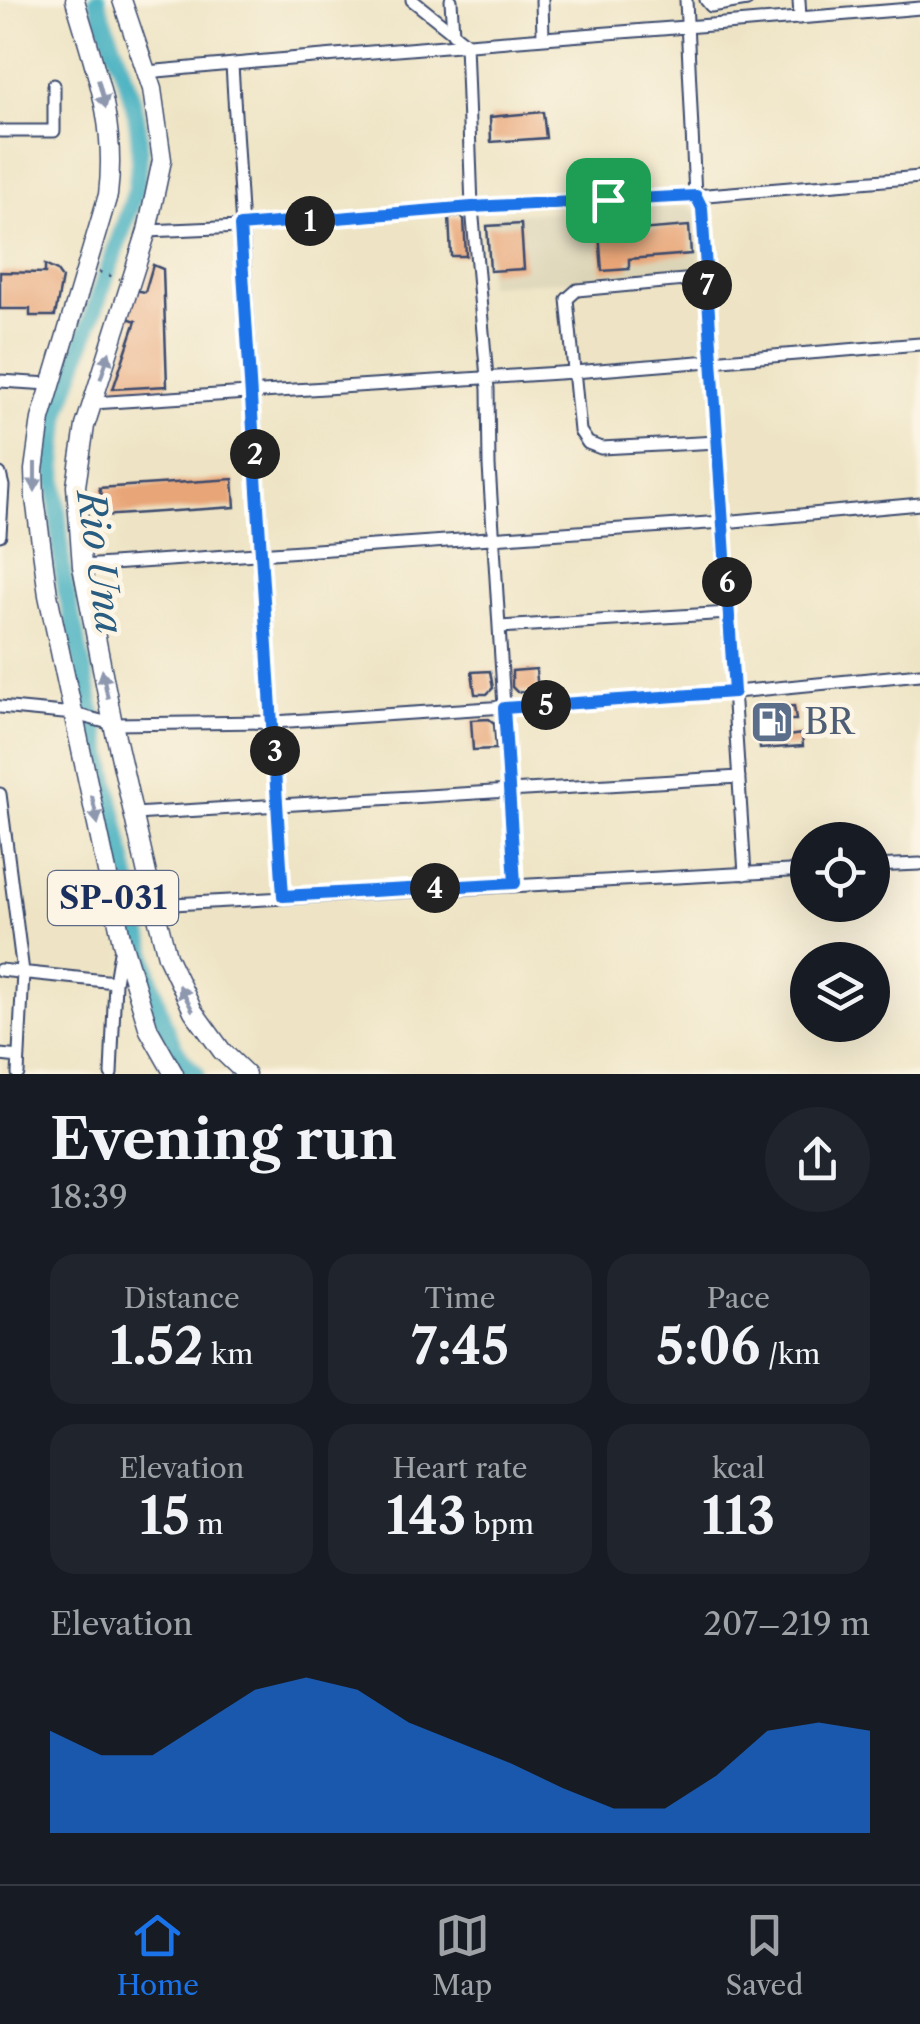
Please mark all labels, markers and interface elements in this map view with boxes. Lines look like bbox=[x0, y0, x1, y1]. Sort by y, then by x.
one-way arrow bbox=[95, 79, 110, 109]
pin bbox=[566, 158, 651, 243]
icon: arrive bbox=[581, 173, 636, 228]
pin: 1 bbox=[285, 196, 335, 246]
text: 1 bbox=[304, 204, 316, 238]
pin: 7 bbox=[682, 260, 732, 310]
text: 7 bbox=[700, 268, 714, 302]
one-way arrow bbox=[98, 350, 113, 380]
pin: 2 bbox=[230, 429, 280, 479]
text: 2 bbox=[247, 437, 263, 471]
one-way arrow bbox=[27, 461, 43, 493]
water label: Rio Una bbox=[67, 484, 134, 637]
pin: 6 bbox=[702, 557, 752, 607]
text: 6 bbox=[719, 565, 735, 599]
one-way arrow bbox=[97, 668, 112, 699]
pin: 5 bbox=[521, 680, 571, 730]
text: 5 bbox=[538, 688, 554, 722]
fuel station icon: BR bbox=[749, 699, 795, 745]
place label: BR bbox=[804, 700, 856, 743]
pin: 3 bbox=[250, 726, 300, 776]
text: 3 bbox=[267, 734, 283, 768]
one-way arrow bbox=[88, 795, 103, 826]
map controls bbox=[790, 822, 890, 1042]
button: locate bbox=[790, 822, 890, 922]
pin: 4 bbox=[410, 863, 460, 913]
road number: SP-031 bbox=[48, 871, 178, 925]
text: 4 bbox=[427, 871, 443, 905]
button: layers bbox=[790, 942, 890, 1042]
one-way arrow bbox=[178, 983, 195, 1012]
text: Evening run bbox=[50, 1106, 397, 1173]
button: share bbox=[765, 1107, 870, 1212]
text: 18:39 bbox=[50, 1177, 128, 1216]
text: Distance bbox=[124, 1281, 240, 1315]
text: Time bbox=[425, 1281, 495, 1315]
text: Pace bbox=[707, 1281, 770, 1315]
text: 1.52 bbox=[110, 1315, 204, 1377]
text: 7:45 bbox=[411, 1315, 509, 1377]
text: 5:06 bbox=[656, 1315, 761, 1377]
text: km bbox=[204, 1337, 253, 1371]
text: /km bbox=[761, 1337, 820, 1371]
text: Elevation bbox=[119, 1451, 244, 1485]
text: Heart rate bbox=[393, 1451, 527, 1485]
text: kcal bbox=[712, 1451, 765, 1485]
text: 15 bbox=[140, 1485, 190, 1547]
text: 143 bbox=[386, 1485, 466, 1547]
text: 113 bbox=[702, 1485, 775, 1547]
text: m bbox=[190, 1507, 223, 1541]
text: bpm bbox=[466, 1507, 534, 1541]
text: Elevation bbox=[50, 1604, 193, 1643]
text: 207–219 m bbox=[704, 1604, 870, 1643]
tab: Home bbox=[117, 1908, 199, 2002]
tab: Map bbox=[432, 1908, 492, 2002]
tab: Saved bbox=[726, 1908, 803, 2002]

